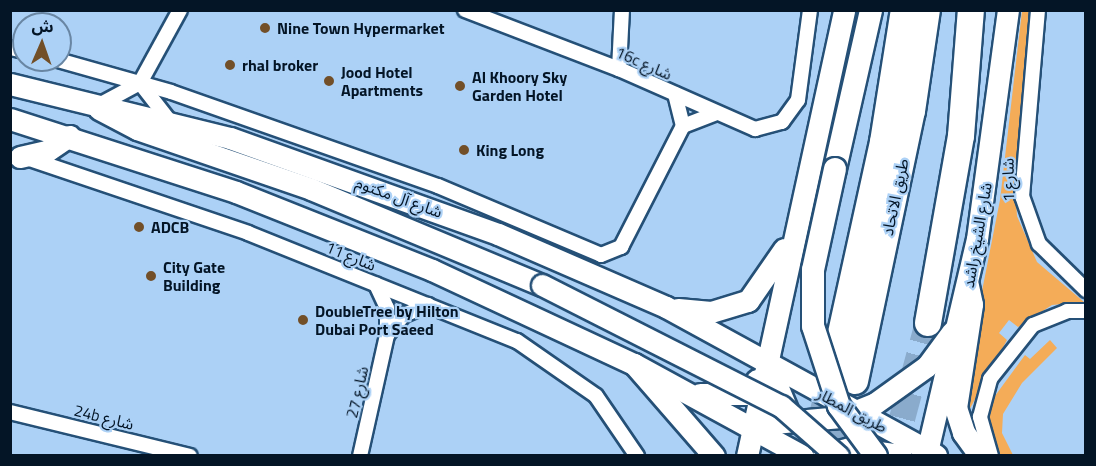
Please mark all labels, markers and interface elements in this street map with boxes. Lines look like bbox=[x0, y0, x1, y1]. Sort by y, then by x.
north arrow bbox=[12, 12, 72, 72]
text: ش bbox=[31, 14, 54, 38]
place label: Nine Town Hypermarket bbox=[277, 18, 445, 38]
marker: Nine Town Hypermarket bbox=[258, 21, 272, 35]
street label: 16c شارع bbox=[613, 42, 675, 84]
place label: rhal broker bbox=[242, 55, 318, 75]
marker: rhal broker bbox=[223, 58, 237, 72]
place label: Jood Hotel Apartments bbox=[341, 62, 423, 100]
place label: Al Khoory Sky Garden Hotel bbox=[472, 67, 567, 105]
marker: Jood Hotel Apartments bbox=[322, 74, 336, 88]
marker: Al Khoory Sky Garden Hotel bbox=[453, 79, 467, 93]
place label: King Long bbox=[476, 140, 544, 160]
marker: King Long bbox=[457, 143, 471, 157]
street label: طريق الاتحاد bbox=[877, 157, 913, 237]
street label: شارع 1 bbox=[998, 158, 1018, 202]
street label: شارع آل مكتوم bbox=[353, 172, 445, 222]
street label: شارع الشيخ راشد bbox=[958, 181, 996, 289]
place label: ADCB bbox=[151, 217, 189, 237]
marker: ADCB bbox=[132, 220, 146, 234]
street label: شارع 11 bbox=[323, 237, 379, 275]
place label: City Gate Building bbox=[163, 257, 225, 295]
marker: City Gate Building bbox=[144, 269, 158, 283]
place label: DoubleTree by Hilton Dubai Port Saeed bbox=[315, 301, 459, 339]
marker: DoubleTree by Hilton Dubai Port Saeed bbox=[296, 313, 310, 327]
street label: شارع 27 bbox=[342, 364, 372, 420]
street label: طريق المطار bbox=[813, 383, 891, 437]
street label: 24b شارع bbox=[72, 400, 136, 434]

